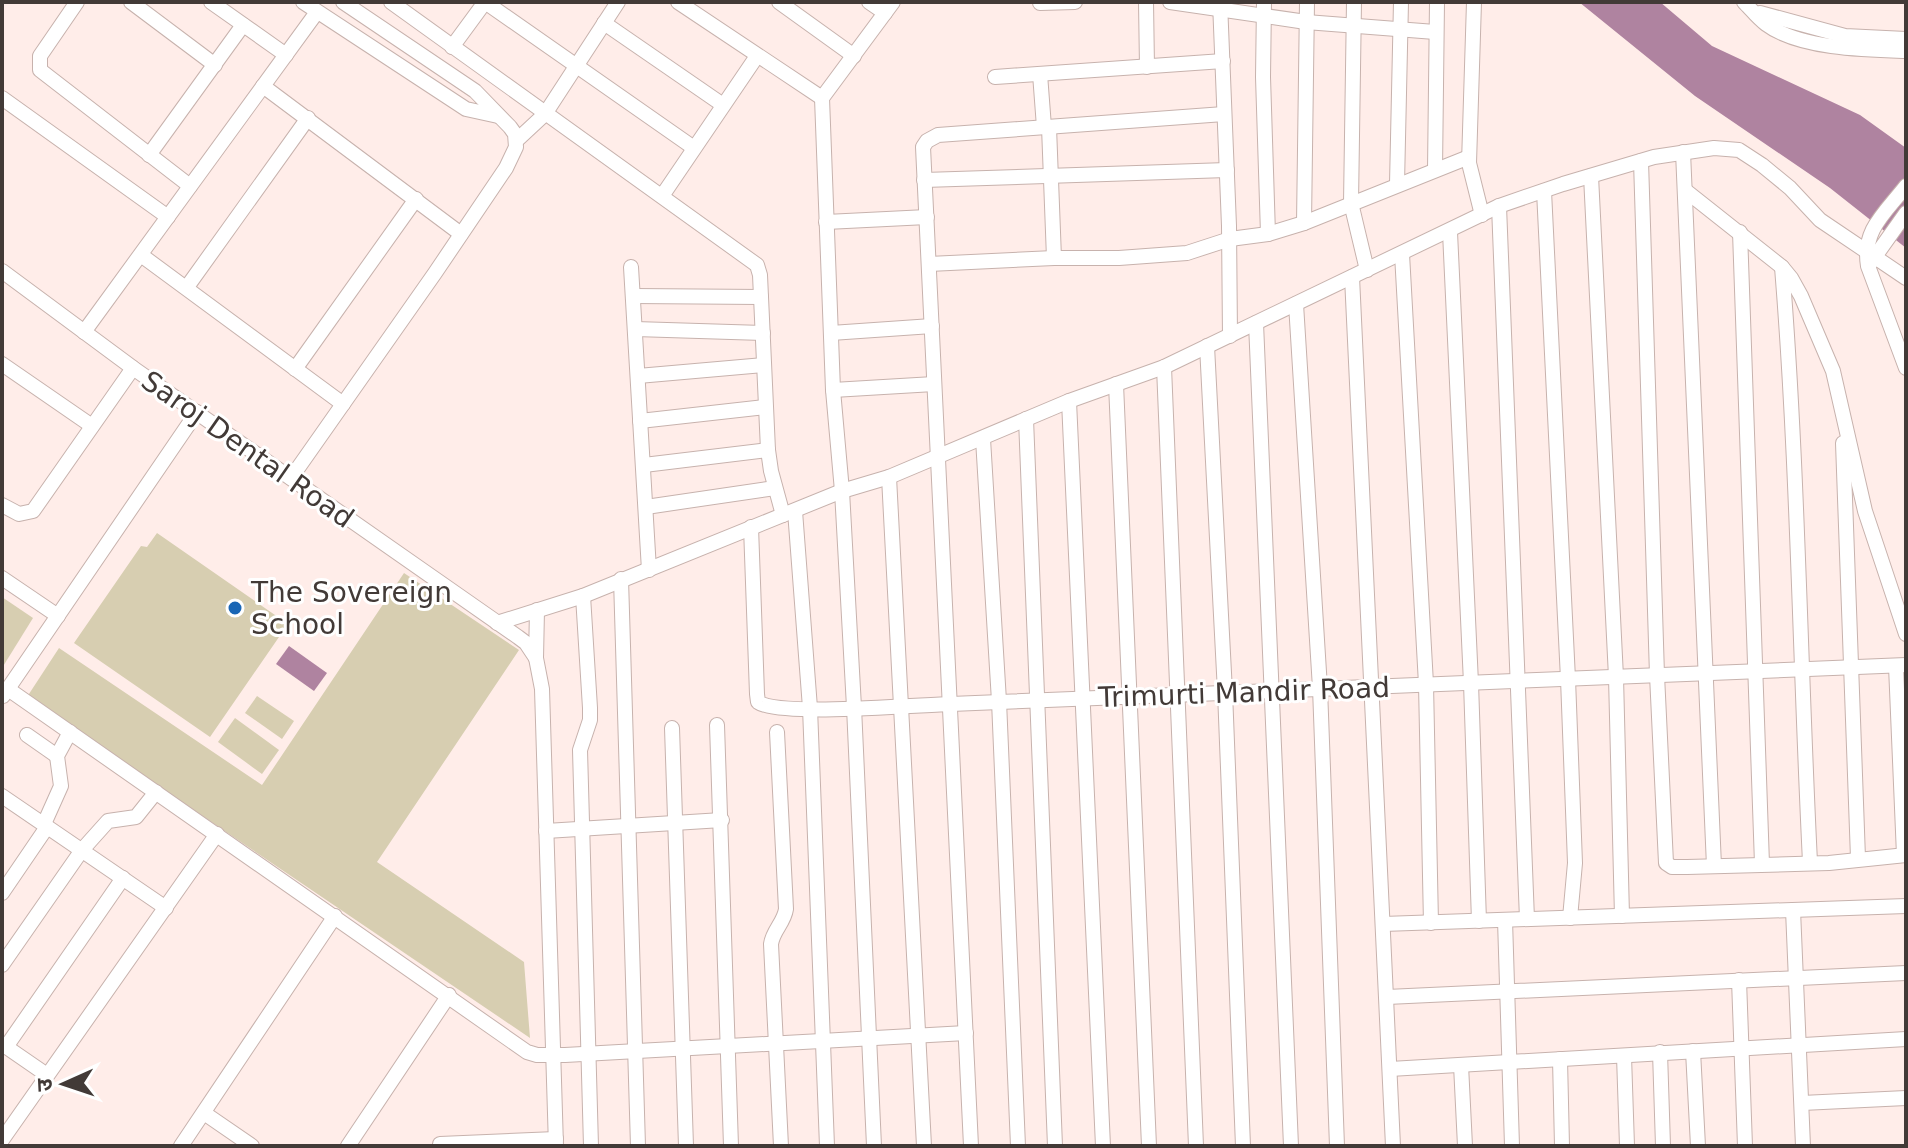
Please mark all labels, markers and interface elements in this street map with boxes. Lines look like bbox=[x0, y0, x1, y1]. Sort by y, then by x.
street label: Saroj Dental Road bbox=[135, 364, 360, 535]
place label: The Sovereign School bbox=[250, 576, 452, 641]
marker: The Sovereign School bbox=[226, 599, 244, 617]
street label: Trimurti Mandir Road bbox=[1097, 671, 1390, 714]
north arrow bbox=[24, 1044, 104, 1124]
text: उ bbox=[32, 1077, 57, 1092]

